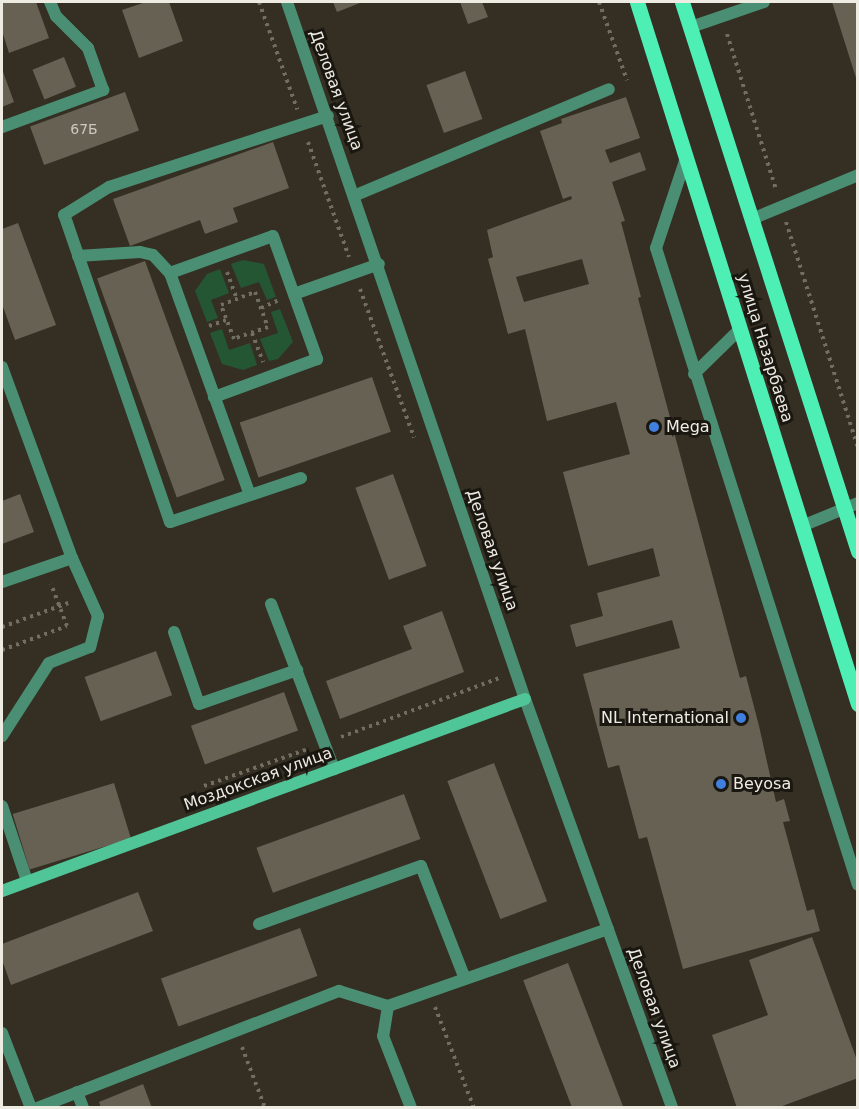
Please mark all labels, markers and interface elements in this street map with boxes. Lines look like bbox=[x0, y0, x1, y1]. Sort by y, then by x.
street label: Деловая улица bbox=[305, 27, 367, 153]
house number: 67Б bbox=[70, 121, 98, 137]
street label: улица Назарбаева bbox=[733, 271, 797, 425]
place label: Mega bbox=[666, 417, 710, 437]
marker: Mega bbox=[647, 420, 661, 434]
street label: Деловая улица bbox=[462, 487, 522, 613]
place label: NL International bbox=[601, 708, 729, 728]
marker: NL International bbox=[734, 711, 748, 725]
street label: Моздокская улица bbox=[181, 743, 335, 815]
place label: Beyosa bbox=[733, 774, 791, 794]
marker: Beyosa bbox=[714, 777, 728, 791]
street label: Деловая улица bbox=[623, 945, 685, 1071]

